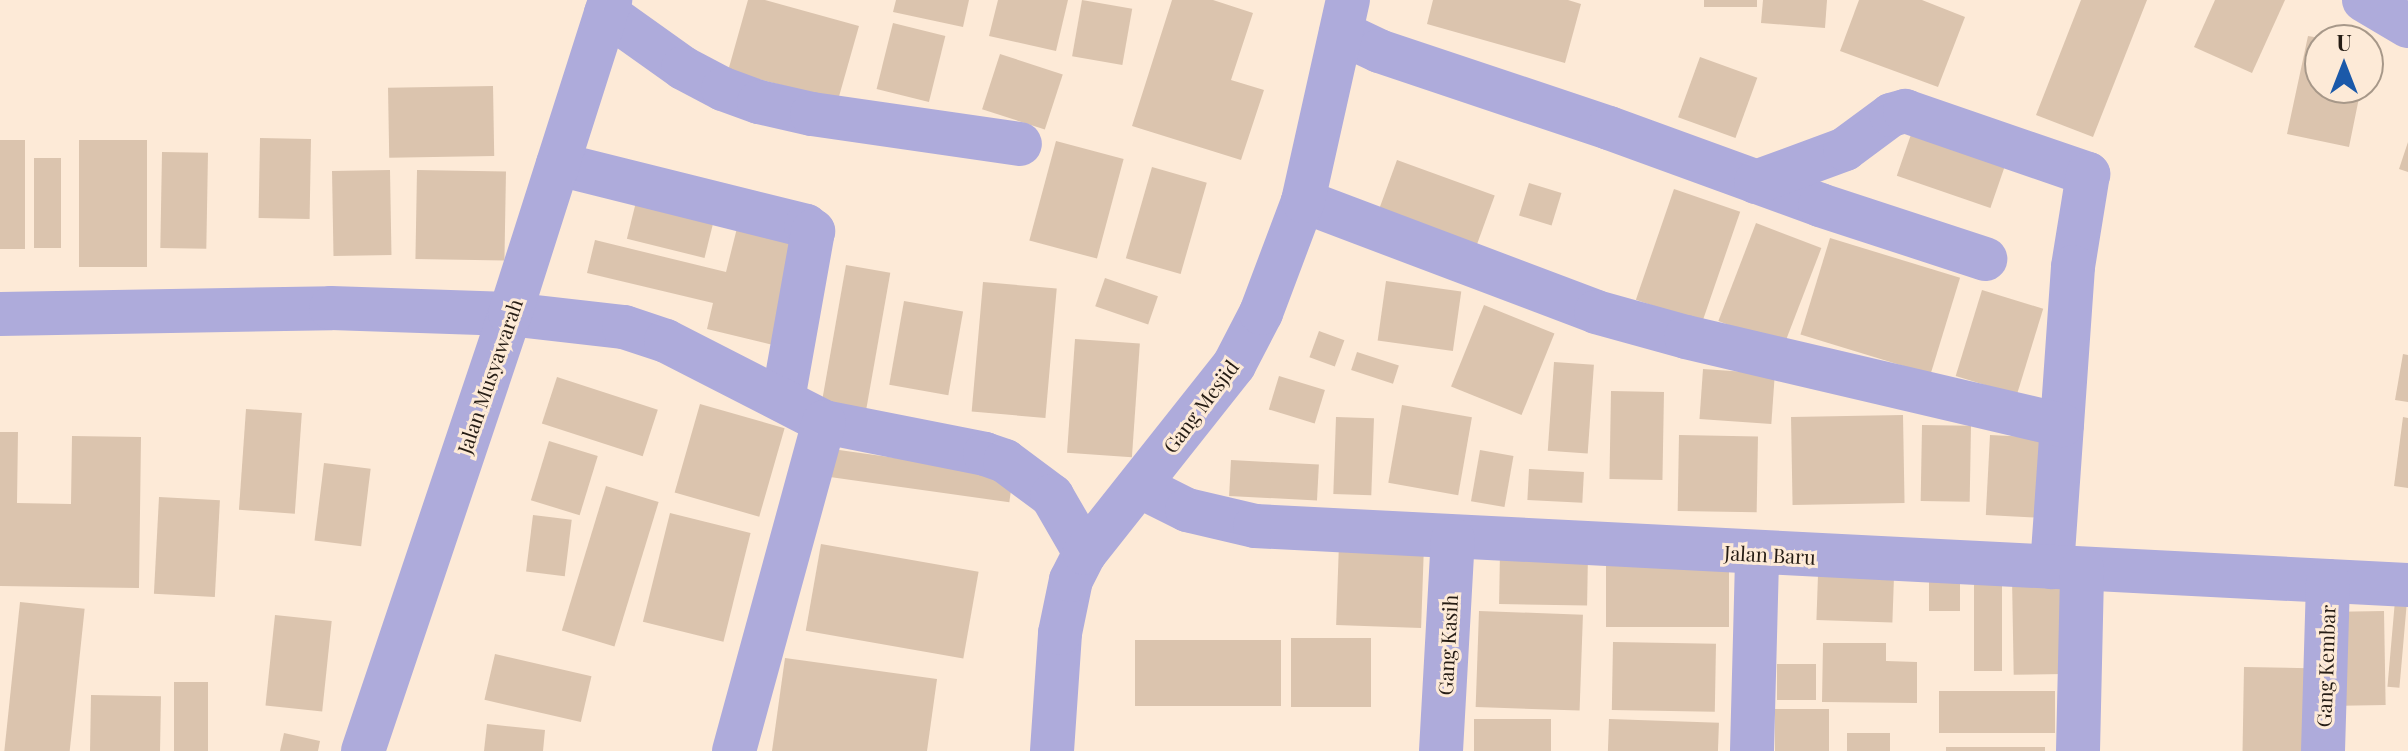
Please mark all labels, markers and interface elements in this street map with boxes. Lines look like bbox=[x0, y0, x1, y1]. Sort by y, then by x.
north arrow bbox=[2304, 24, 2384, 104]
text: U bbox=[2336, 27, 2352, 57]
street label: Jalan Musyawarah bbox=[451, 295, 527, 457]
street label: Gang Mesjid bbox=[1157, 355, 1243, 457]
street label: Jalan Baru bbox=[1724, 540, 1816, 568]
street label: Gang Kasih bbox=[1432, 594, 1462, 696]
street label: Gang Kembar bbox=[2311, 604, 2339, 728]

